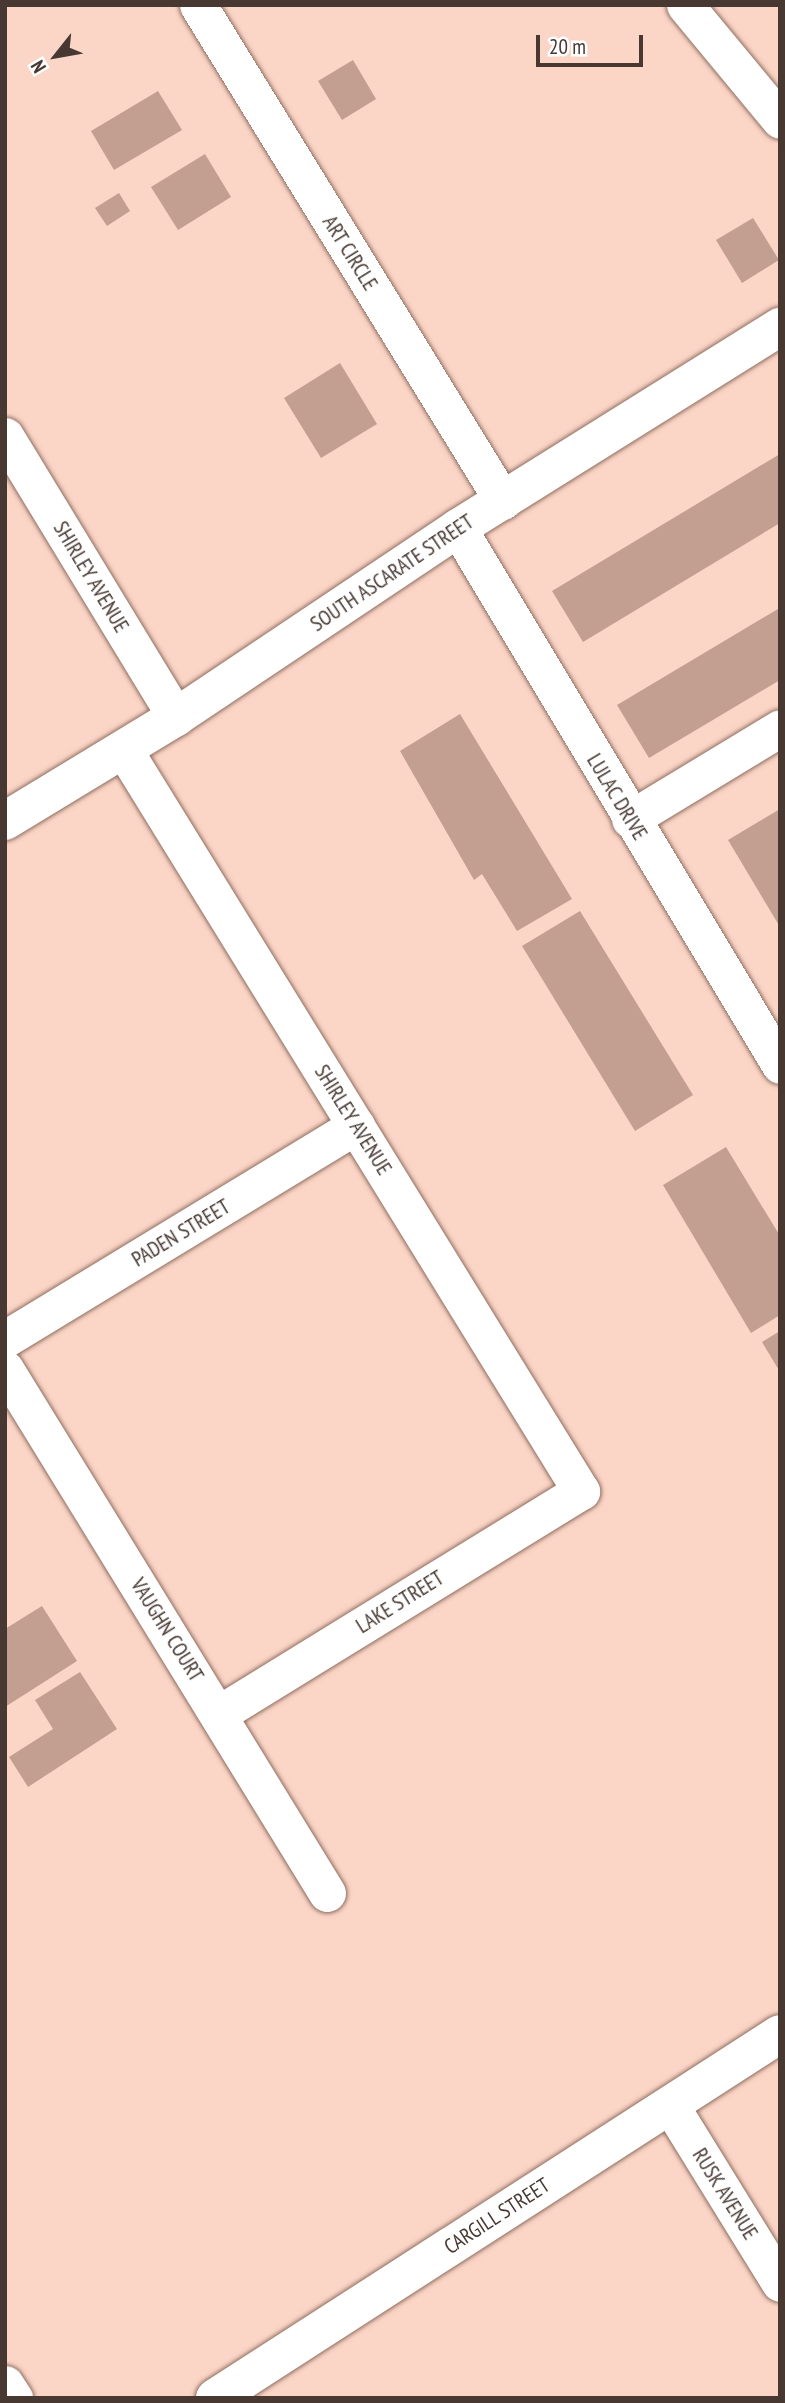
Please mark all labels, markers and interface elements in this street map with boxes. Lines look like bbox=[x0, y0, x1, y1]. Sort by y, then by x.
north arrow bbox=[21, 21, 91, 91]
scale bar bbox=[540, 21, 647, 65]
text: 20 m bbox=[549, 33, 586, 60]
text: N bbox=[25, 56, 51, 77]
street label: ART CIRCLE bbox=[317, 211, 383, 295]
street label: SOUTH ASCARATE STREET bbox=[306, 509, 478, 637]
street label: SHIRLEY AVENUE bbox=[48, 516, 134, 638]
street label: LULAC DRIVE bbox=[581, 749, 653, 845]
street label: SHIRLEY AVENUE bbox=[309, 1060, 397, 1180]
street label: PADEN STREET bbox=[127, 1194, 235, 1272]
street label: LAKE STREET bbox=[352, 1565, 448, 1639]
street label: VAUGHN COURT bbox=[125, 1574, 209, 1686]
street label: RUSK AVENUE bbox=[687, 2143, 763, 2245]
street label: CARGILL STREET bbox=[439, 2172, 555, 2260]

